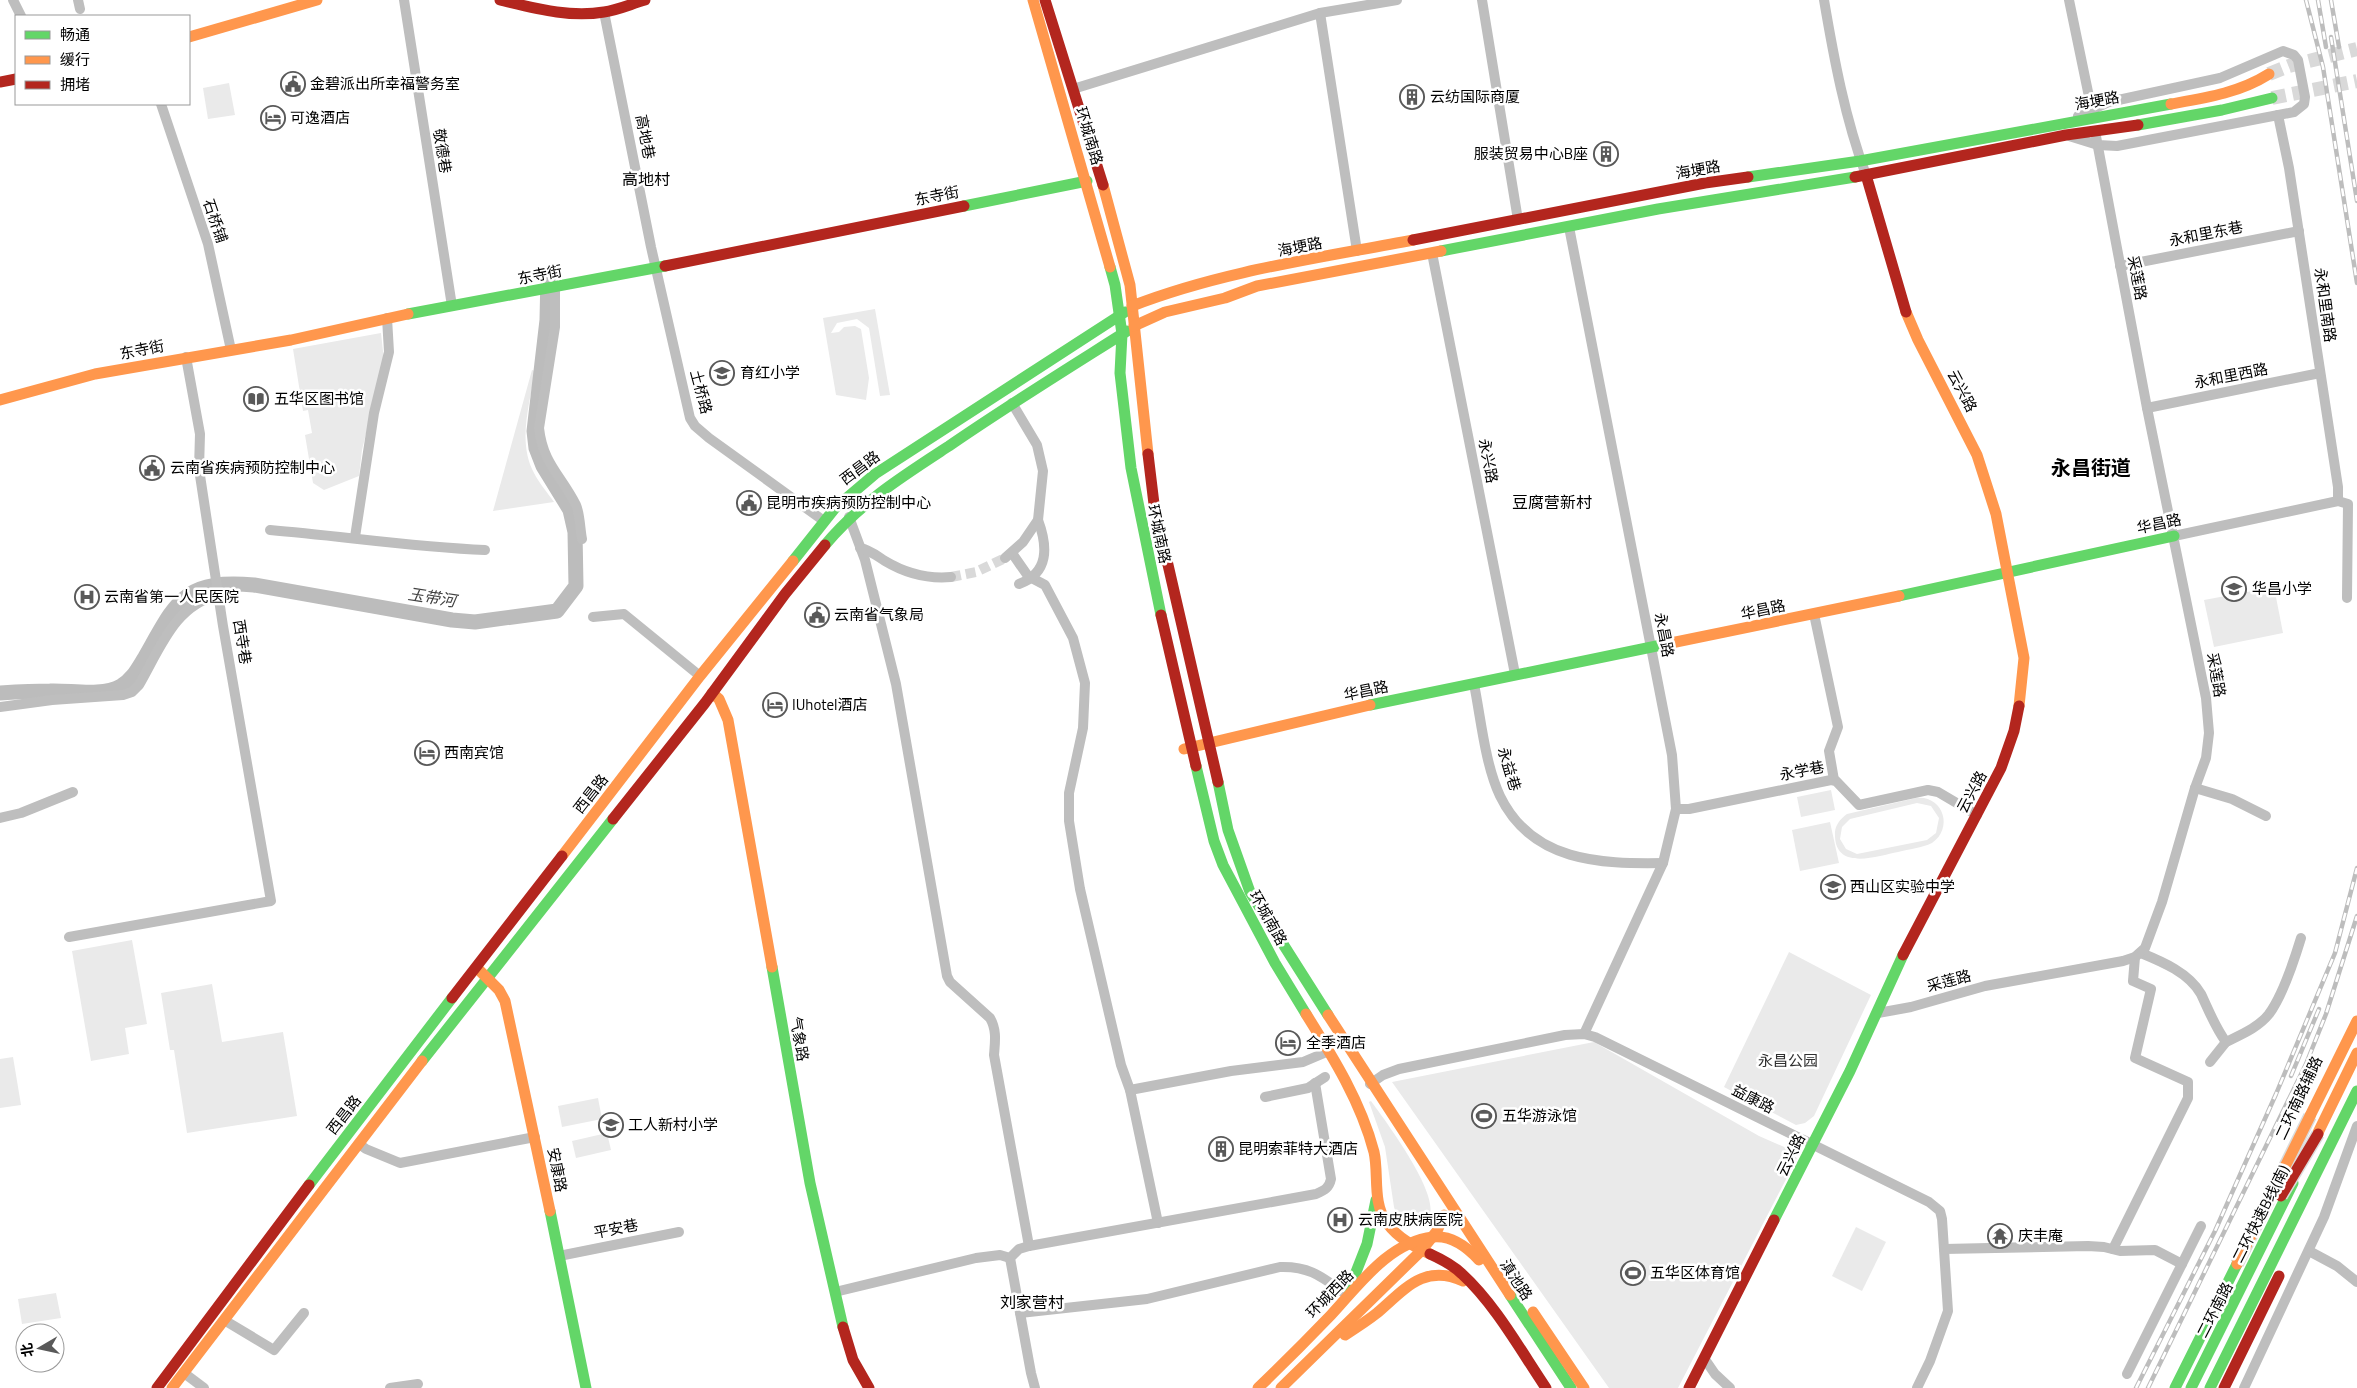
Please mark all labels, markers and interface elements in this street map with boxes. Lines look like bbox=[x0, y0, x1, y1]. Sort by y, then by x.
legend bbox=[15, 15, 190, 105]
text: 畅通 bbox=[60, 23, 90, 46]
text: 缓行 bbox=[60, 48, 90, 71]
public building icon: 金碧派出所幸福警务室 bbox=[280, 71, 306, 97]
place label: 金碧派出所幸福警务室 bbox=[310, 72, 460, 95]
text: 拥堵 bbox=[60, 73, 90, 96]
building icon: 云纺国际商厦 bbox=[1399, 84, 1425, 110]
place label: 云纺国际商厦 bbox=[1430, 85, 1520, 108]
street label: 海埂路 bbox=[2073, 85, 2121, 116]
street label: 环城南路 bbox=[1070, 104, 1109, 168]
hotel icon: 可逸酒店 bbox=[260, 105, 286, 131]
place label: 可逸酒店 bbox=[290, 106, 350, 129]
street label: 高地巷 bbox=[630, 113, 661, 161]
street label: 敬德巷 bbox=[428, 127, 457, 175]
building icon: 服装贸易中心B座 bbox=[1593, 141, 1619, 167]
place label: 服装贸易中心B座 bbox=[1474, 142, 1588, 165]
street label: 海埂路 bbox=[1674, 154, 1722, 185]
district label: 高地村 bbox=[622, 167, 670, 191]
street label: 东寺街 bbox=[913, 180, 961, 211]
street label: 石桥铺 bbox=[197, 196, 234, 246]
street label: 永和里东巷 bbox=[2167, 215, 2245, 252]
street label: 海埂路 bbox=[1276, 231, 1324, 262]
street label: 采莲路 bbox=[2122, 254, 2153, 302]
street label: 东寺街 bbox=[516, 259, 564, 290]
street label: 永和里南路 bbox=[2309, 266, 2342, 344]
street label: 东寺街 bbox=[118, 334, 166, 365]
street label: 永和里西路 bbox=[2192, 357, 2270, 394]
school or university icon: 育红小学 bbox=[709, 360, 735, 386]
place label: 育红小学 bbox=[740, 361, 800, 384]
street label: 云兴路 bbox=[1942, 365, 1983, 416]
street label: 土桥路 bbox=[685, 367, 718, 417]
library icon: 五华区图书馆 bbox=[243, 386, 269, 412]
place label: 五华区图书馆 bbox=[274, 387, 364, 410]
street label: 永兴路 bbox=[1473, 437, 1504, 485]
street label: 西昌路 bbox=[835, 445, 885, 490]
district label: 永昌街道 bbox=[2051, 452, 2131, 483]
public building icon: 云南省疾病预防控制中心 bbox=[139, 455, 165, 481]
place label: 云南省疾病预防控制中心 bbox=[170, 456, 335, 479]
public building icon: 昆明市疾病预防控制中心 bbox=[736, 490, 762, 516]
district label: 豆腐营新村 bbox=[1512, 490, 1592, 514]
place label: 昆明市疾病预防控制中心 bbox=[766, 491, 931, 514]
street label: 环城南路 bbox=[1142, 502, 1177, 566]
street label: 华昌路 bbox=[2134, 508, 2183, 539]
school or university icon: 华昌小学 bbox=[2221, 576, 2247, 602]
place label: 华昌小学 bbox=[2252, 577, 2312, 600]
water label: 玉带河 bbox=[406, 581, 461, 613]
hospital icon: 云南省第一人民医院 bbox=[74, 584, 100, 610]
place label: 云南省第一人民医院 bbox=[104, 585, 239, 608]
street label: 华昌路 bbox=[1738, 594, 1787, 625]
public building icon: 云南省气象局 bbox=[804, 602, 830, 628]
place label: 云南省气象局 bbox=[834, 603, 924, 626]
street label: 永昌路 bbox=[1649, 611, 1680, 659]
street label: 西寺巷 bbox=[228, 618, 257, 666]
street label: 采莲路 bbox=[2201, 651, 2232, 699]
street label: 华昌路 bbox=[1341, 675, 1390, 706]
hotel icon: IUhotel酒店 bbox=[762, 692, 788, 718]
place label: IUhotel酒店 bbox=[792, 693, 868, 716]
hotel icon: 西南宾馆 bbox=[414, 740, 440, 766]
place label: 西南宾馆 bbox=[444, 741, 504, 764]
street label: 永益巷 bbox=[1492, 744, 1527, 794]
street label: 永学巷 bbox=[1778, 755, 1826, 786]
street label: 云兴路 bbox=[1951, 766, 1992, 817]
street label: 西昌路 bbox=[568, 769, 614, 819]
school or university icon: 西山区实验中学 bbox=[1820, 874, 1846, 900]
place label: 西山区实验中学 bbox=[1850, 875, 1955, 898]
street label: 环城南路 bbox=[1244, 886, 1293, 950]
street label: 采莲路 bbox=[1924, 964, 1974, 997]
street label: 气象路 bbox=[784, 1015, 815, 1063]
hotel icon: 全季酒店 bbox=[1275, 1030, 1301, 1056]
place label: 全季酒店 bbox=[1306, 1031, 1366, 1054]
park label: 永昌公园 bbox=[1758, 1049, 1818, 1072]
street label: 二环南路辅路 bbox=[2269, 1052, 2328, 1143]
street label: 益康路 bbox=[1728, 1078, 1779, 1119]
street label: 西昌路 bbox=[321, 1090, 367, 1140]
sports icon: 五华游泳馆 bbox=[1471, 1103, 1497, 1129]
place label: 五华游泳馆 bbox=[1502, 1104, 1577, 1127]
school or university icon: 工人新村小学 bbox=[598, 1112, 624, 1138]
place label: 工人新村小学 bbox=[628, 1113, 718, 1136]
street label: 云兴路 bbox=[1770, 1130, 1811, 1180]
building icon: 昆明索菲特大酒店 bbox=[1208, 1136, 1234, 1162]
place label: 昆明索菲特大酒店 bbox=[1238, 1137, 1358, 1160]
street label: 安康路 bbox=[542, 1146, 573, 1194]
street label: 二环快速B线(南) bbox=[2226, 1161, 2295, 1267]
hospital icon: 云南皮肤病医院 bbox=[1327, 1207, 1353, 1233]
place label: 云南皮肤病医院 bbox=[1358, 1208, 1463, 1231]
street label: 平安巷 bbox=[592, 1213, 640, 1244]
temple icon: 庆丰庵 bbox=[1987, 1223, 2013, 1249]
place label: 庆丰庵 bbox=[2018, 1224, 2063, 1247]
street label: 滇池路 bbox=[1495, 1255, 1538, 1305]
sports icon: 五华区体育馆 bbox=[1620, 1260, 1646, 1286]
place label: 五华区体育馆 bbox=[1650, 1261, 1740, 1284]
street label: 环城西路 bbox=[1301, 1264, 1359, 1323]
street label: 二环南路 bbox=[2191, 1278, 2238, 1342]
district label: 刘家营村 bbox=[1000, 1290, 1064, 1314]
north arrow bbox=[15, 1323, 65, 1373]
text: 北 bbox=[15, 1342, 38, 1359]

